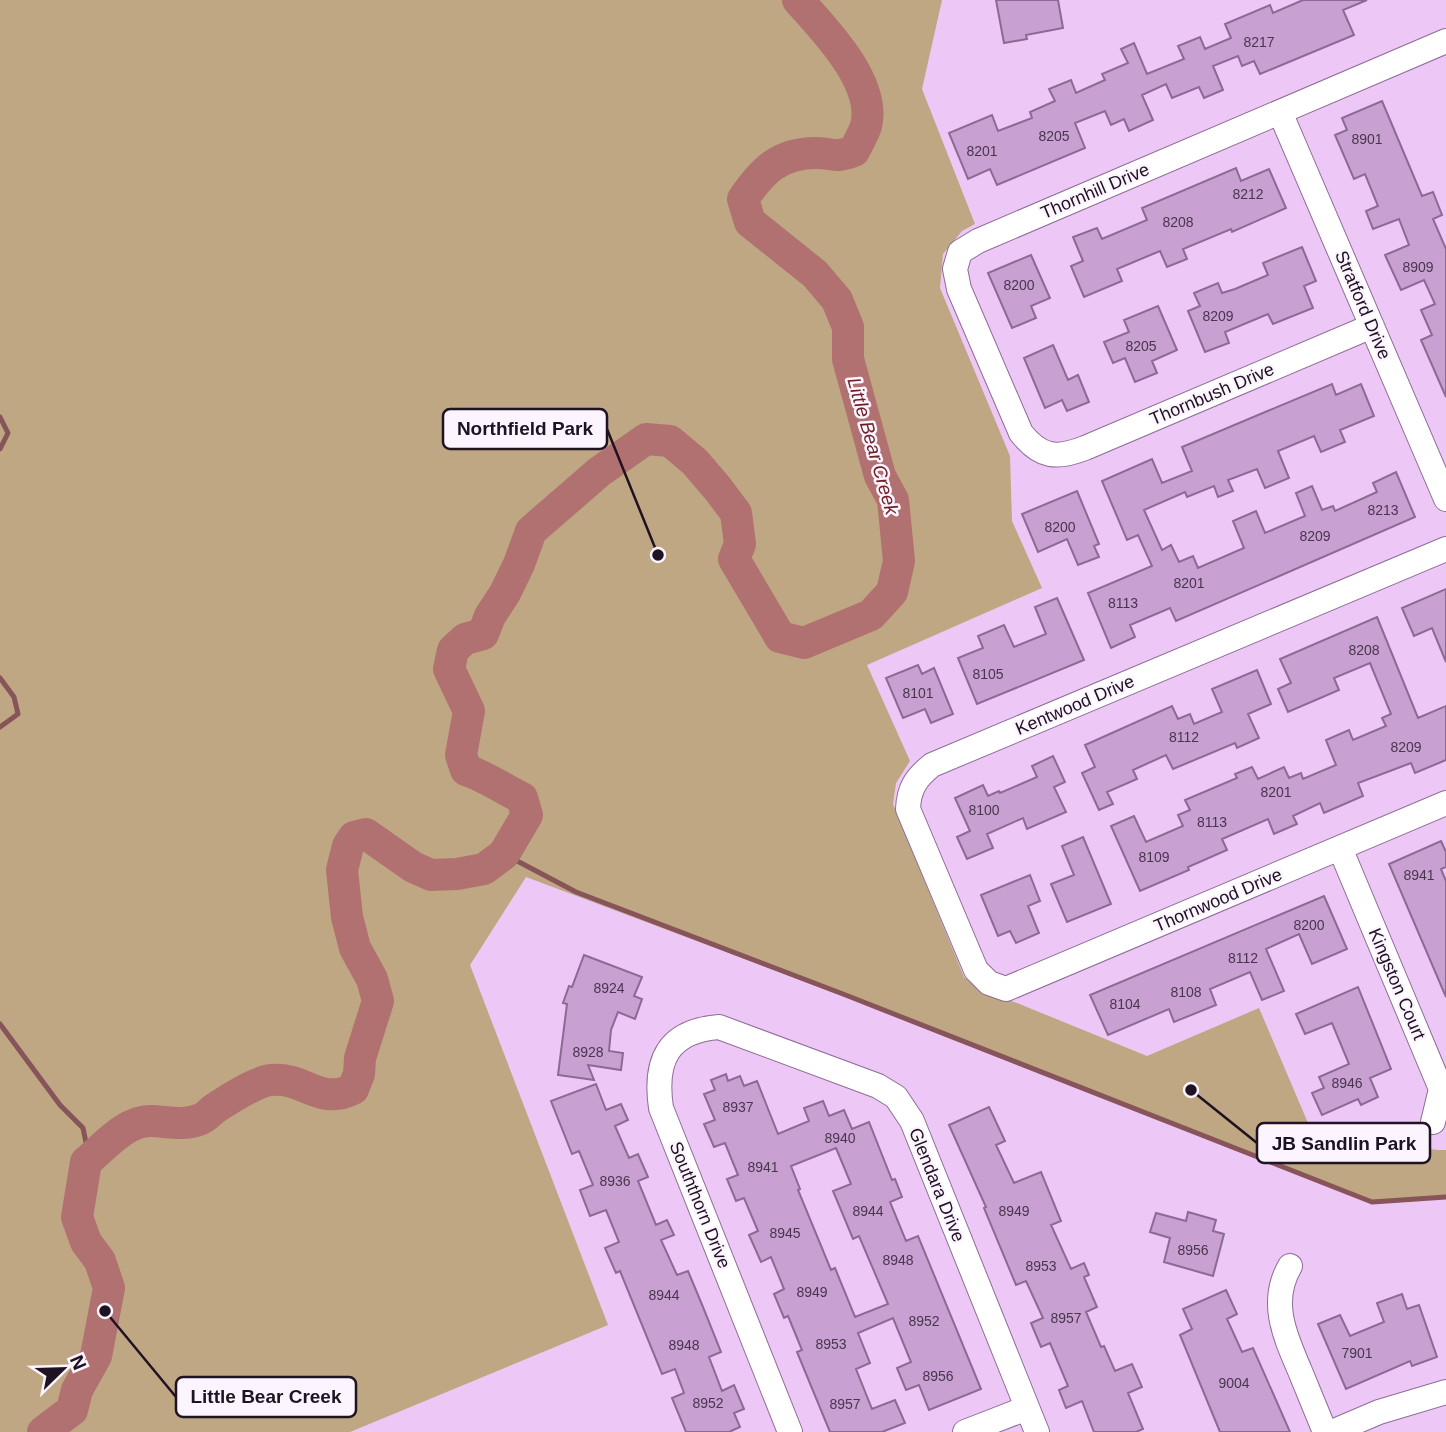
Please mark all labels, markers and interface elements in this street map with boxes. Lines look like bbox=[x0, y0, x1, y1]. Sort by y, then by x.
house number: 8217 bbox=[1243, 34, 1275, 50]
house number: 8205 bbox=[1038, 128, 1070, 144]
house number: 8901 bbox=[1351, 131, 1383, 147]
house number: 8201 bbox=[966, 143, 998, 159]
street label: Thornhill Drive bbox=[1038, 159, 1152, 223]
house number: 8212 bbox=[1232, 186, 1264, 202]
house number: 8208 bbox=[1162, 214, 1194, 230]
street label: Stratford Drive bbox=[1331, 248, 1395, 362]
house number: 8909 bbox=[1402, 259, 1434, 275]
house number: 8200 bbox=[1003, 277, 1035, 293]
house number: 8209 bbox=[1202, 308, 1234, 324]
house number: 8205 bbox=[1125, 338, 1157, 354]
street label: Thornbush Drive bbox=[1147, 359, 1277, 429]
water label: Little Bear Creek bbox=[843, 375, 903, 518]
callout: Northfield Park bbox=[443, 409, 607, 449]
text: Northfield Park bbox=[457, 418, 594, 439]
house number: 8213 bbox=[1367, 502, 1399, 518]
house number: 8200 bbox=[1044, 519, 1076, 535]
house number: 8209 bbox=[1299, 528, 1331, 544]
house number: 8201 bbox=[1173, 575, 1205, 591]
house number: 8113 bbox=[1108, 595, 1138, 611]
house number: 8208 bbox=[1348, 642, 1380, 658]
house number: 8105 bbox=[972, 666, 1004, 682]
street label: Kentwood Drive bbox=[1013, 671, 1137, 739]
house number: 8101 bbox=[902, 685, 934, 701]
house number: 8112 bbox=[1169, 729, 1199, 745]
house number: 8209 bbox=[1390, 739, 1422, 755]
house number: 8201 bbox=[1260, 784, 1292, 800]
house number: 8100 bbox=[968, 802, 1000, 818]
house number: 8113 bbox=[1197, 814, 1227, 830]
house number: 8109 bbox=[1138, 849, 1170, 865]
street label: Thornwood Drive bbox=[1151, 864, 1285, 936]
house number: 8941 bbox=[1403, 867, 1435, 883]
house number: 8200 bbox=[1293, 917, 1325, 933]
street label: Kingston Court bbox=[1365, 925, 1429, 1043]
house number: 8112 bbox=[1228, 950, 1258, 966]
house number: 8924 bbox=[593, 980, 625, 996]
house number: 8108 bbox=[1170, 984, 1202, 1000]
house number: 8104 bbox=[1109, 996, 1141, 1012]
house number: 8928 bbox=[572, 1044, 604, 1060]
house number: 8946 bbox=[1331, 1075, 1363, 1091]
house number: 8937 bbox=[722, 1099, 754, 1115]
callout: JB Sandlin Park bbox=[1257, 1123, 1430, 1163]
street label: Glendara Drive bbox=[905, 1125, 969, 1245]
house number: 8940 bbox=[824, 1130, 856, 1146]
text: JB Sandlin Park bbox=[1272, 1133, 1417, 1154]
street label: Souththorn Drive bbox=[665, 1139, 735, 1271]
house number: 8941 bbox=[747, 1159, 779, 1175]
house number: 8936 bbox=[599, 1173, 631, 1189]
house number: 8944 bbox=[852, 1203, 884, 1219]
house number: 8949 bbox=[998, 1203, 1030, 1219]
house number: 8945 bbox=[769, 1225, 801, 1241]
house number: 8956 bbox=[1177, 1242, 1209, 1258]
house number: 8948 bbox=[882, 1252, 914, 1268]
house number: 8953 bbox=[1025, 1258, 1057, 1274]
house number: 8949 bbox=[796, 1284, 828, 1300]
house number: 8944 bbox=[648, 1287, 680, 1303]
house number: 8957 bbox=[1050, 1310, 1082, 1326]
house number: 8952 bbox=[908, 1313, 940, 1329]
north arrow bbox=[28, 1334, 98, 1404]
house number: 8953 bbox=[815, 1336, 847, 1352]
house number: 8948 bbox=[668, 1337, 700, 1353]
house number: 7901 bbox=[1341, 1345, 1373, 1361]
text: N bbox=[66, 1352, 91, 1373]
house number: 8956 bbox=[922, 1368, 954, 1384]
house number: 9004 bbox=[1218, 1375, 1250, 1391]
callout: Little Bear Creek bbox=[176, 1377, 356, 1417]
text: Little Bear Creek bbox=[190, 1386, 342, 1407]
house number: 8952 bbox=[692, 1395, 724, 1411]
house number: 8957 bbox=[829, 1396, 861, 1412]

